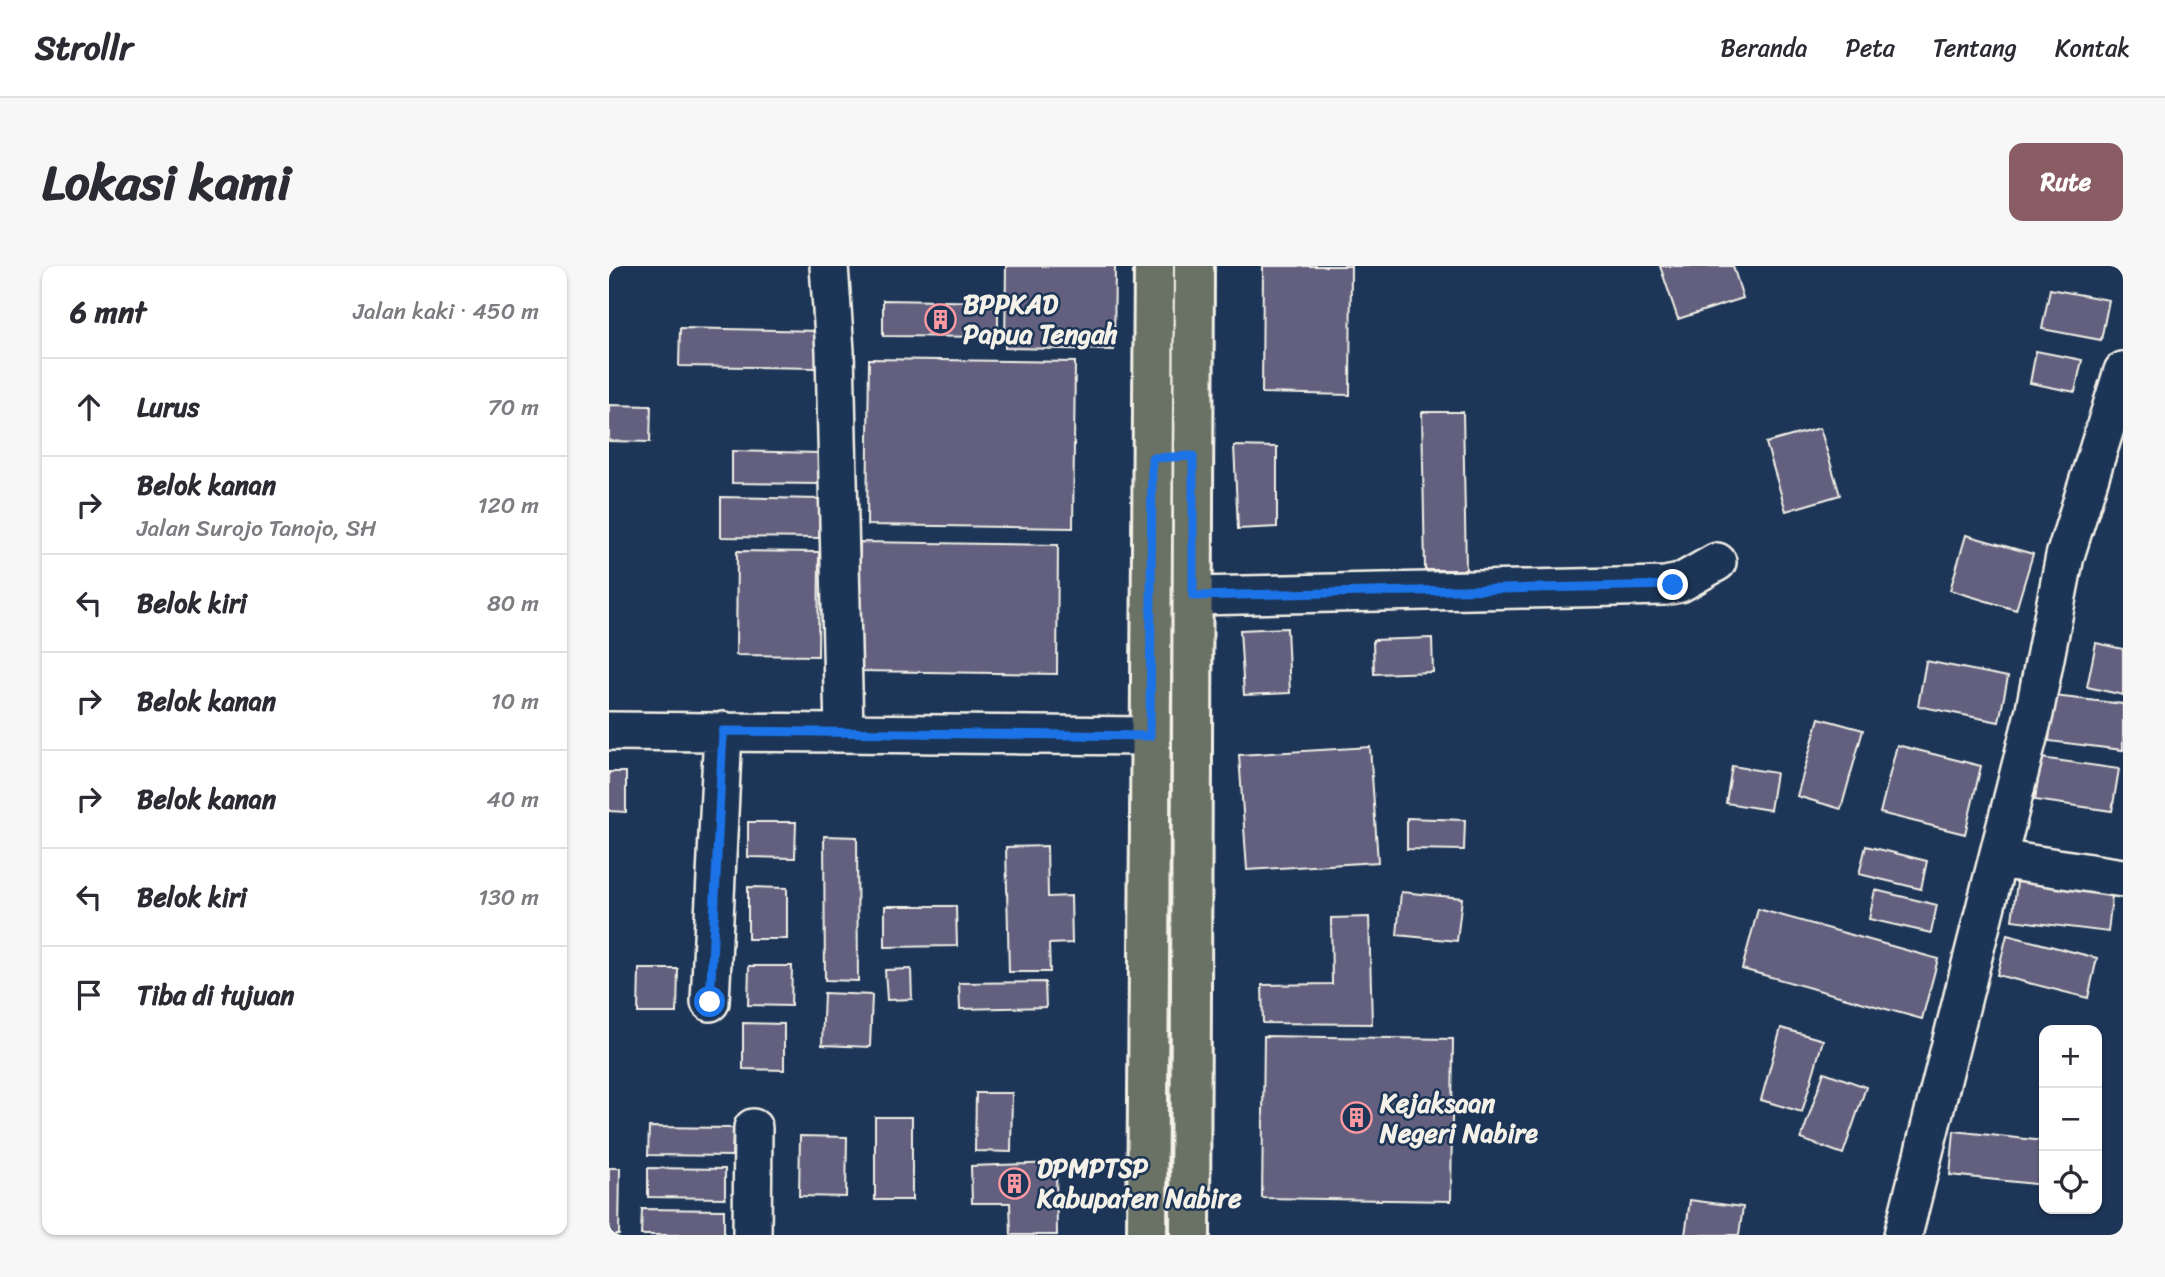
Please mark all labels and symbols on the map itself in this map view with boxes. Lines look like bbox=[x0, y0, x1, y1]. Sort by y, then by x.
place label: BPPKAD Papua Tengah bbox=[963, 281, 1118, 357]
building icon: BPPKAD Papua Tengah bbox=[923, 302, 957, 336]
route end bbox=[1657, 569, 1688, 600]
route start bbox=[694, 986, 725, 1017]
place label: Kejaksaan Negeri Nabire bbox=[1379, 1080, 1538, 1156]
building icon: Kejaksaan Negeri Nabire bbox=[1340, 1101, 1374, 1135]
place label: DPMPTSP Kabupaten Nabire bbox=[1036, 1145, 1242, 1221]
building icon: DPMPTSP Kabupaten Nabire bbox=[997, 1166, 1031, 1200]

